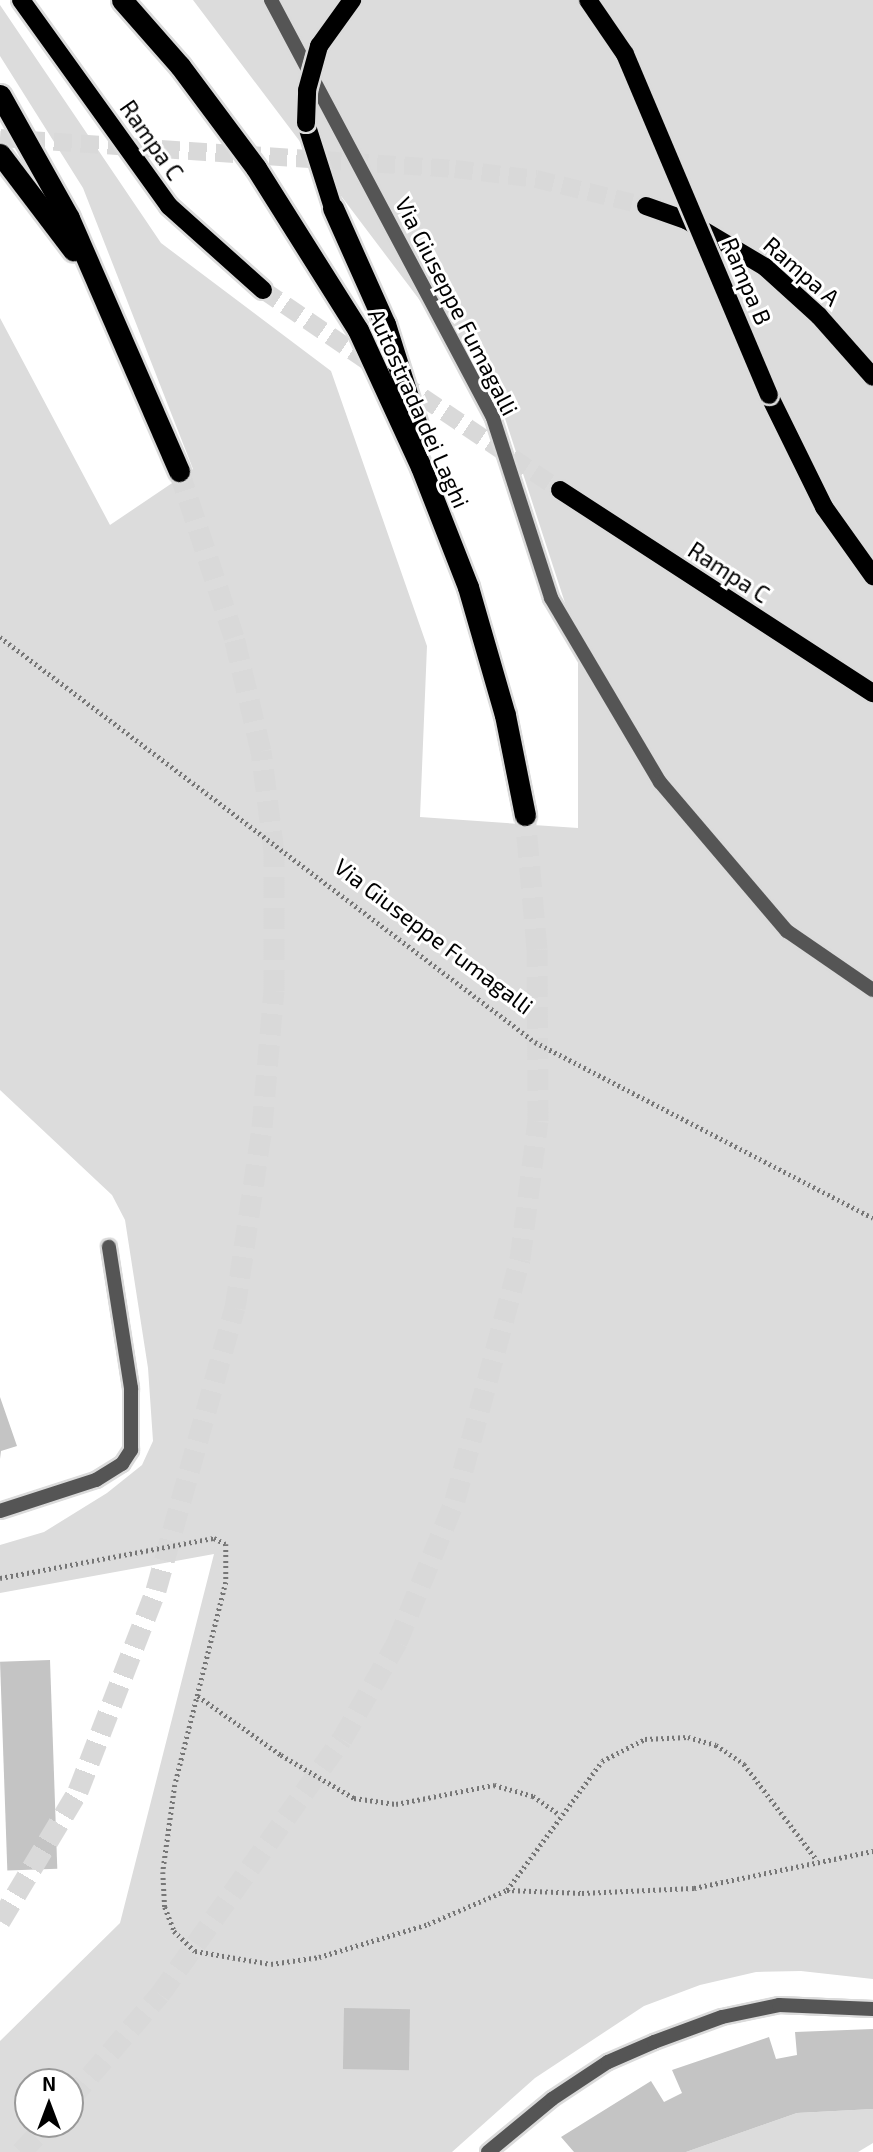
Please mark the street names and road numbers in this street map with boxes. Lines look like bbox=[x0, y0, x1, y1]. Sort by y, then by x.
street label: Rampa C bbox=[115, 95, 189, 185]
street label: Via Giuseppe Fumagalli bbox=[390, 192, 524, 420]
street label: Rampa A bbox=[758, 230, 846, 312]
street label: Rampa B bbox=[716, 233, 778, 329]
street label: Autostrada dei Laghi bbox=[363, 304, 475, 512]
street label: Rampa C bbox=[683, 536, 775, 608]
street label: Via Giuseppe Fumagalli bbox=[329, 852, 539, 1020]

